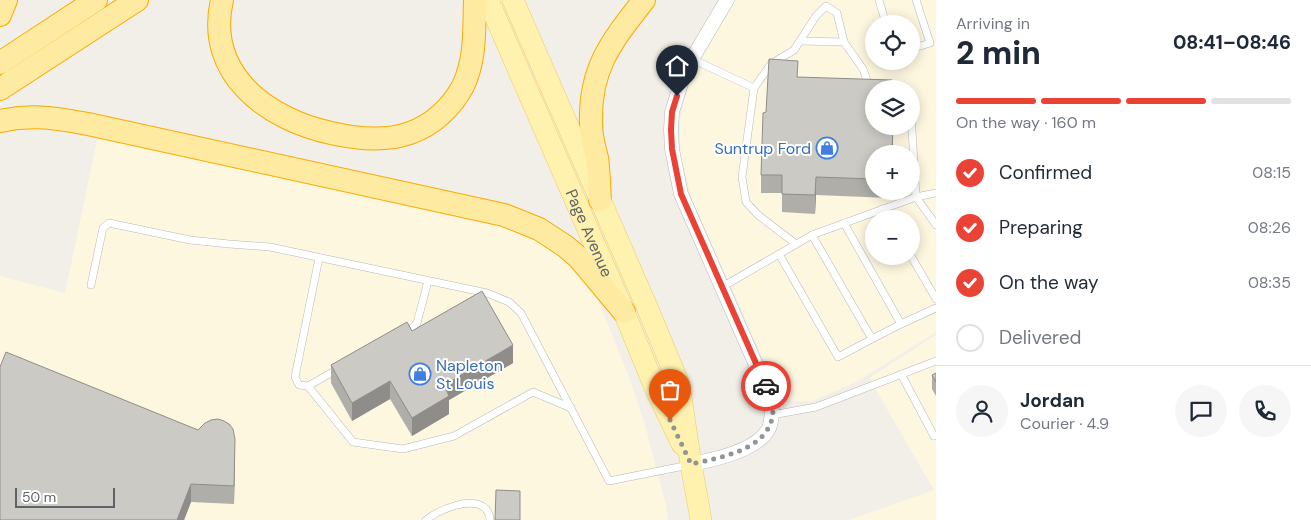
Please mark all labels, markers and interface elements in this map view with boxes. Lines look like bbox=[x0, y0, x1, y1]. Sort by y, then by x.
text: Arriving in bbox=[956, 13, 1030, 34]
map controls bbox=[865, 15, 920, 265]
button: locate bbox=[865, 15, 920, 70]
text: 08:41–08:46 bbox=[1173, 30, 1291, 55]
text: 2 min bbox=[956, 32, 1041, 74]
pin bbox=[656, 45, 698, 96]
icon: home bbox=[663, 52, 691, 80]
button: layers bbox=[865, 80, 920, 135]
text: On the way · 160 m bbox=[956, 112, 1096, 133]
shop icon: Suntrup Ford bbox=[815, 136, 839, 160]
place label: Suntrup Ford bbox=[714, 138, 811, 159]
button: + bbox=[865, 145, 920, 200]
icon: check bbox=[956, 159, 984, 187]
text: Confirmed bbox=[999, 160, 1092, 185]
text: 08:15 bbox=[1252, 162, 1291, 183]
street label: Page Avenue bbox=[561, 186, 617, 280]
button: − bbox=[865, 210, 920, 265]
icon: check bbox=[956, 214, 984, 242]
text: Preparing bbox=[999, 215, 1083, 240]
text: 08:26 bbox=[1248, 217, 1291, 238]
icon: check bbox=[956, 269, 984, 297]
text: On the way bbox=[999, 270, 1099, 295]
text: 08:35 bbox=[1248, 272, 1291, 293]
text: Delivered bbox=[999, 325, 1081, 350]
place label: Napleton St Louis bbox=[436, 355, 503, 394]
courier bbox=[741, 361, 791, 411]
shop icon: Napleton St Louis bbox=[408, 362, 432, 386]
pin bbox=[649, 369, 691, 420]
icon: car bbox=[752, 372, 780, 400]
icon: bag bbox=[656, 376, 684, 404]
button: person bbox=[956, 385, 1008, 437]
button: chat bbox=[1175, 385, 1227, 437]
button: phone bbox=[1239, 385, 1291, 437]
text: Jordan bbox=[1020, 388, 1085, 413]
text: Courier · 4.9 bbox=[1020, 413, 1109, 434]
scale bar bbox=[15, 485, 115, 508]
text: 50 m bbox=[22, 488, 56, 506]

